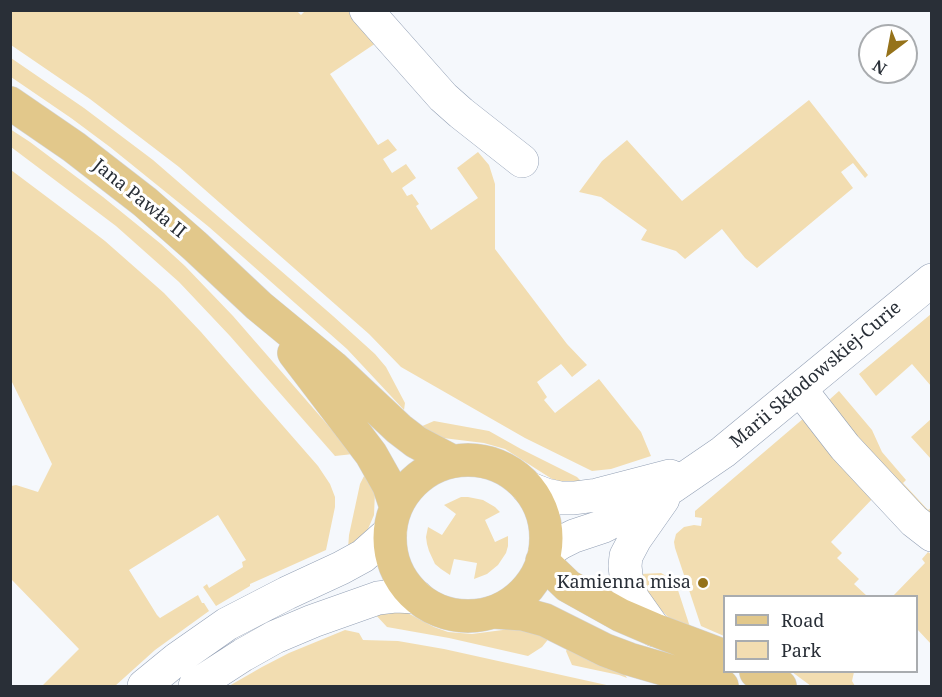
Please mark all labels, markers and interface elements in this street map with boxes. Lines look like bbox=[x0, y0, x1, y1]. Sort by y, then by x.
north arrow bbox=[858, 24, 918, 84]
text: N bbox=[868, 55, 891, 80]
street label: Jana Pawła II bbox=[88, 155, 190, 243]
street label: Marii Skłodowskiej-Curie bbox=[726, 297, 906, 453]
place label: Kamienna misa bbox=[557, 572, 691, 594]
marker: Kamienna misa bbox=[696, 576, 710, 590]
legend bbox=[723, 595, 918, 673]
text: Road bbox=[781, 608, 824, 632]
text: Park bbox=[781, 638, 821, 662]

